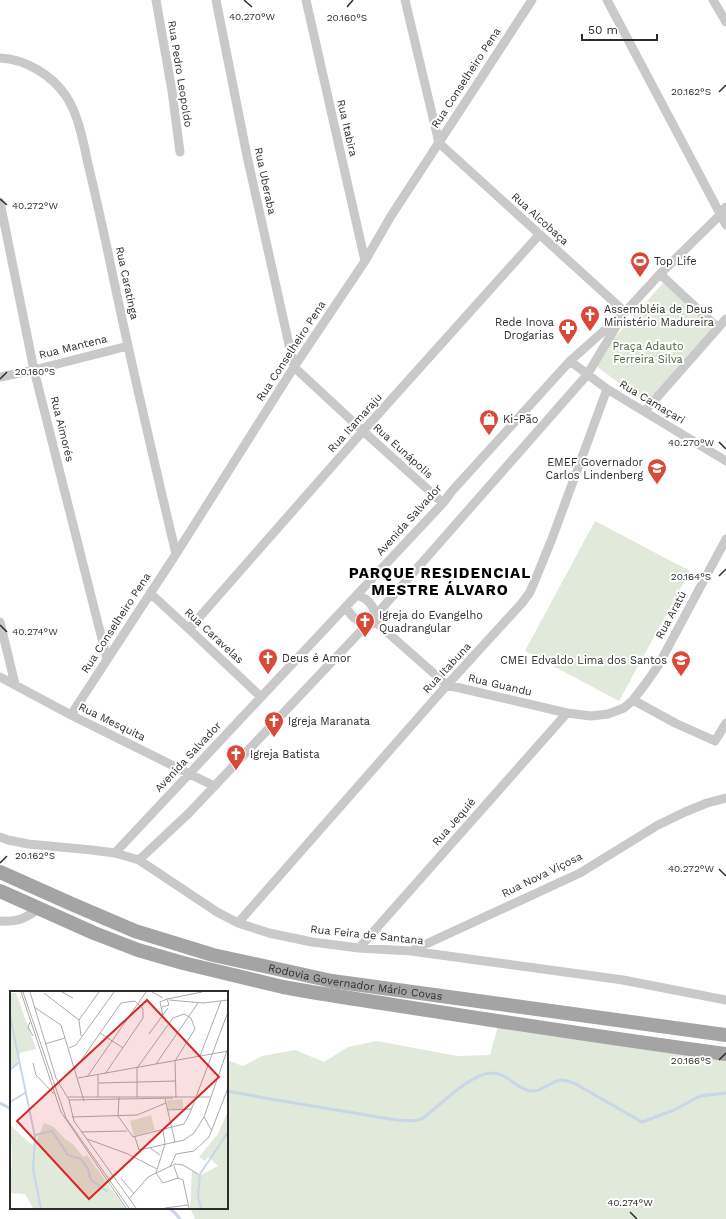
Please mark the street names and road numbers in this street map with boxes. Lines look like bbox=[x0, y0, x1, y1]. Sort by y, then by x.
street label: Rua Pedro Leopoldo bbox=[165, 20, 195, 128]
street label: Rua Conselheiro Pena bbox=[429, 25, 503, 131]
street label: Rua Itabira bbox=[334, 98, 360, 158]
street label: Rua Uberaba bbox=[252, 146, 278, 216]
street label: Rua Alcobaça bbox=[509, 190, 571, 248]
street label: Rua Caratinga bbox=[113, 245, 141, 321]
street label: Rua Conselheiro Pena bbox=[254, 298, 328, 404]
street label: Rua Mantena bbox=[37, 332, 109, 362]
street label: Rua Camaçari bbox=[617, 377, 687, 427]
street label: Rua Itamaraju bbox=[325, 391, 385, 455]
street label: Rua Aimorés bbox=[48, 395, 76, 463]
street label: Rua Eunápolis bbox=[370, 421, 436, 481]
street label: Avenida Salvador bbox=[374, 481, 445, 558]
street label: Rua Conselheiro Pena bbox=[79, 570, 153, 676]
street label: Rua Aratú bbox=[653, 589, 689, 641]
street label: Rua Caravelas bbox=[182, 606, 246, 667]
street label: Rua Itabuna bbox=[420, 640, 474, 696]
street label: Rua Guandu bbox=[467, 671, 533, 699]
street label: Rua Mesquita bbox=[77, 700, 147, 744]
street label: Avenida Salvador bbox=[152, 719, 224, 795]
street label: Rua Jequié bbox=[430, 796, 478, 848]
street label: Rua Nova Viçosa bbox=[500, 850, 584, 900]
street label: Rua Feira de Santana bbox=[310, 923, 424, 947]
street label: Rodovia Governador Mário Covas bbox=[267, 961, 444, 1003]

